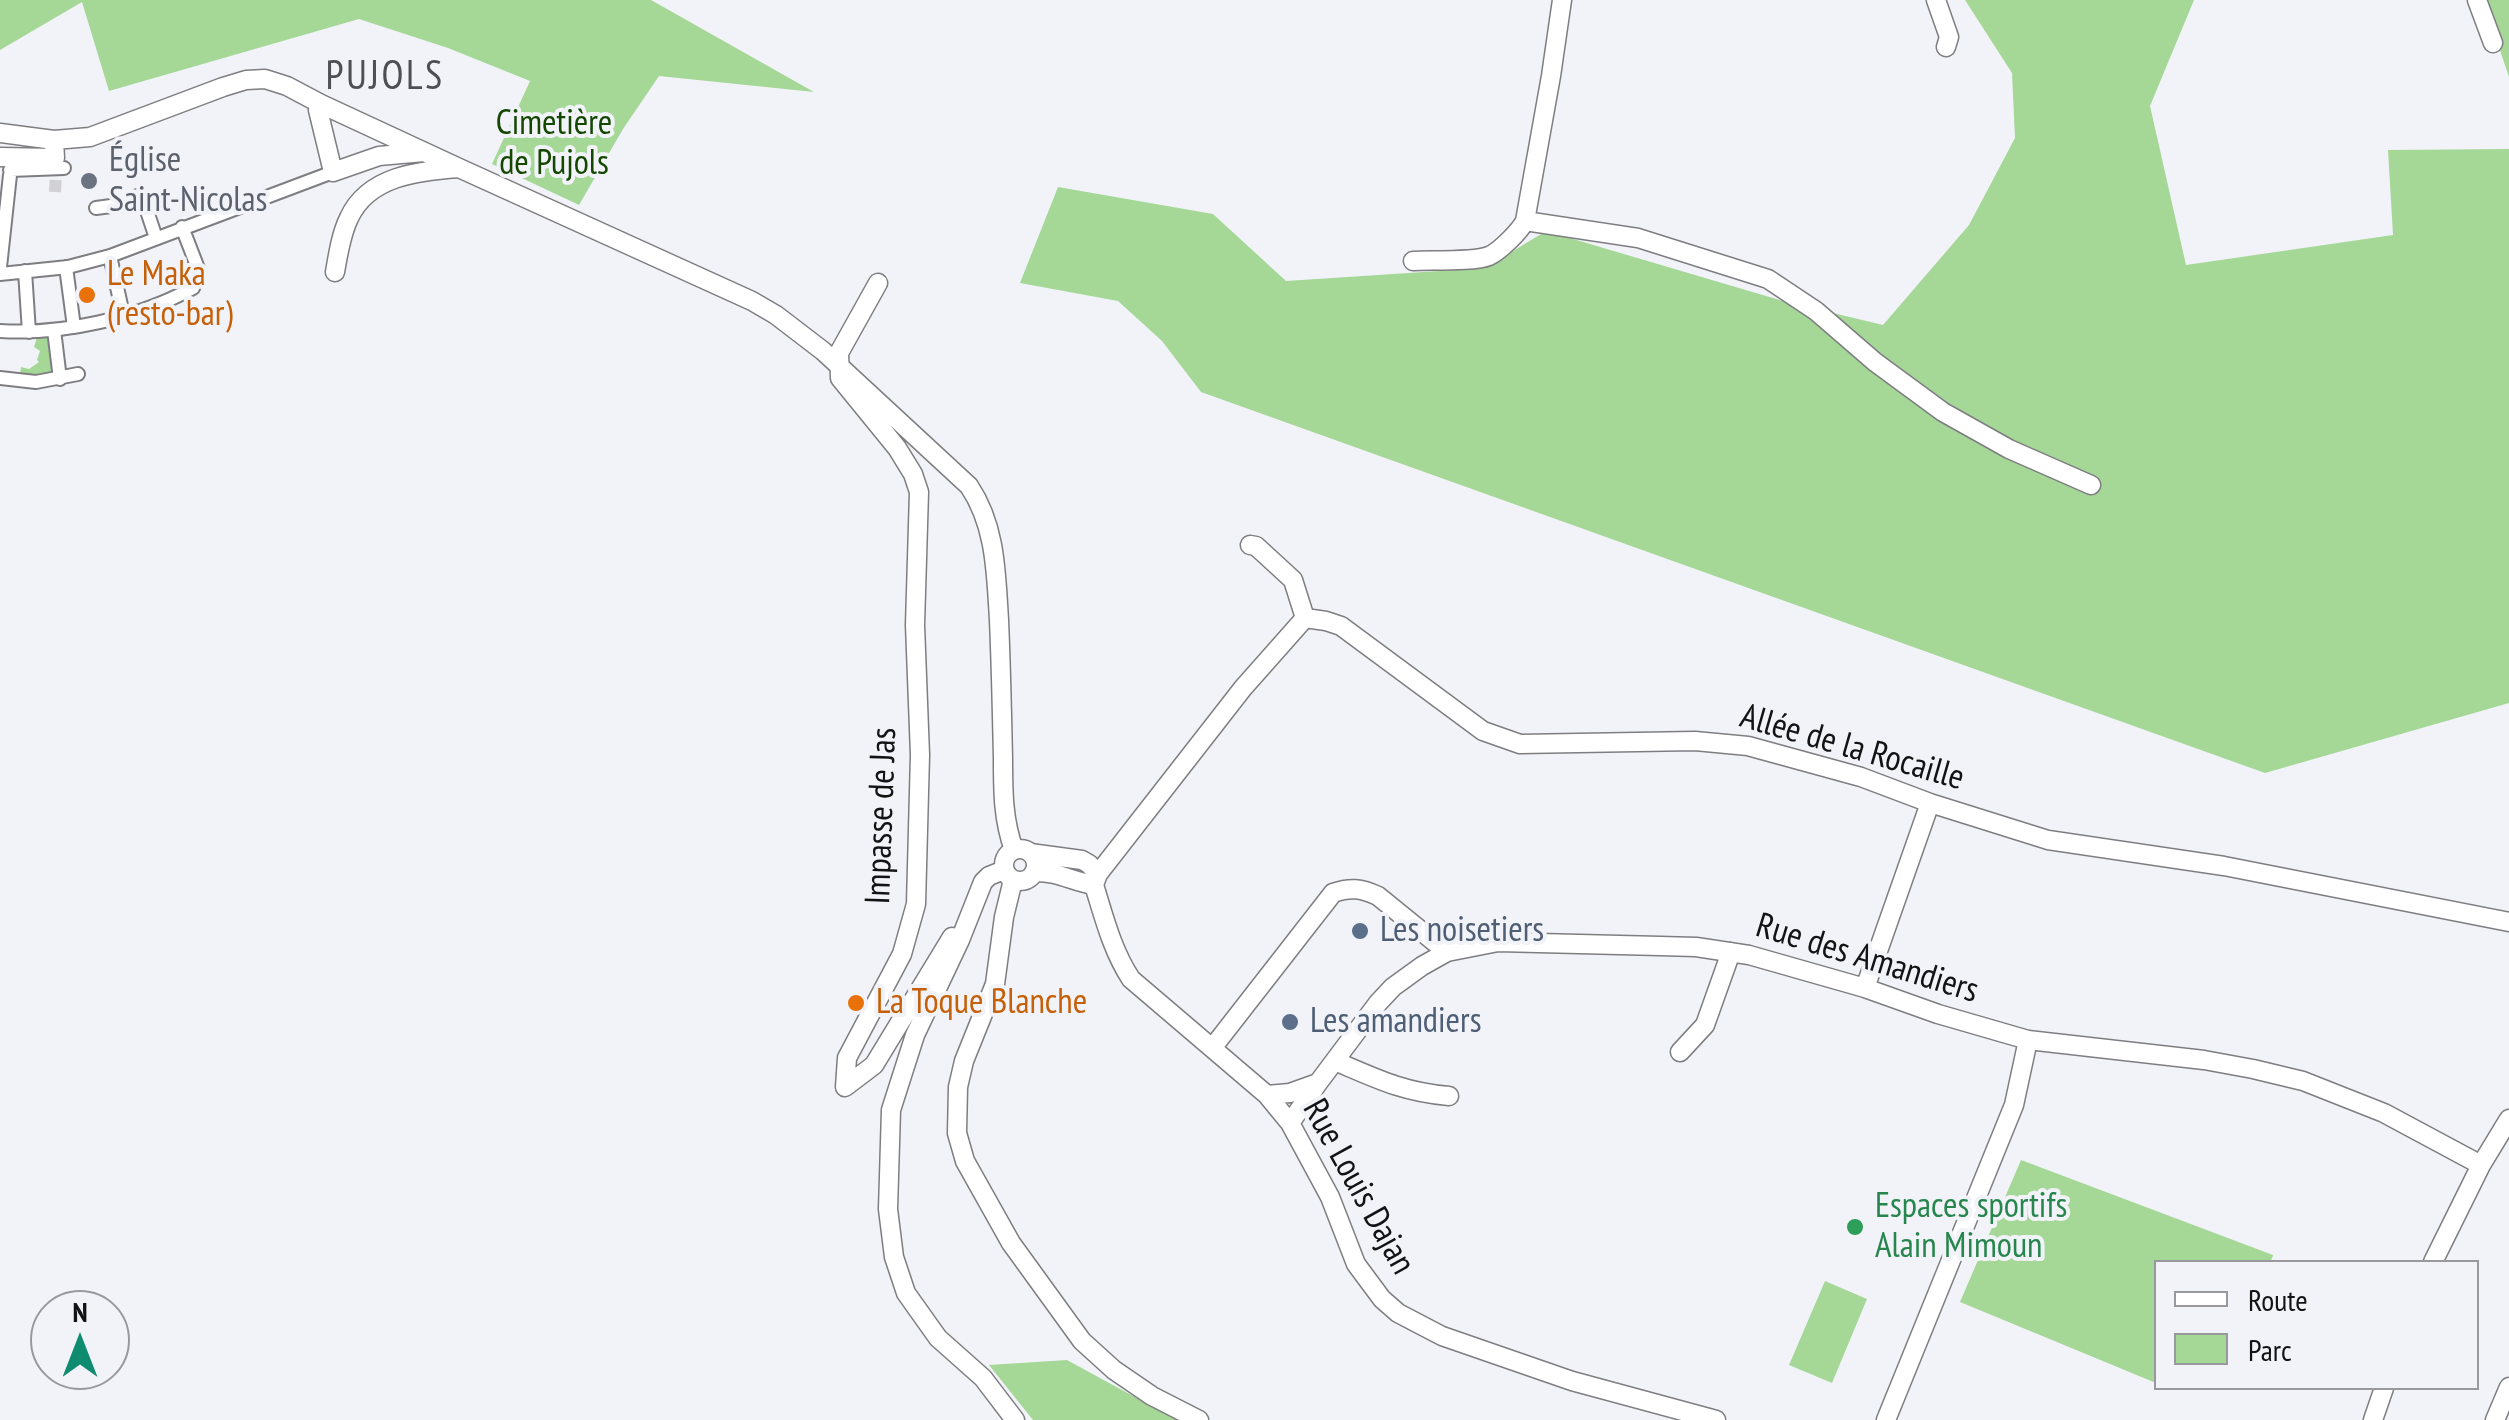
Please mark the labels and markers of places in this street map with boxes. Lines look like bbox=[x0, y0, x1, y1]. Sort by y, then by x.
place label: Église Saint-Nicolas bbox=[109, 140, 267, 222]
marker: Église Saint-Nicolas bbox=[78, 170, 100, 192]
place label: Le Maka (resto-bar) bbox=[107, 254, 233, 336]
marker: Le Maka (resto-bar) bbox=[76, 284, 98, 306]
place label: Les noisetiers bbox=[1380, 910, 1544, 952]
marker: Les noisetiers bbox=[1349, 920, 1371, 942]
place label: La Toque Blanche bbox=[876, 982, 1087, 1024]
marker: La Toque Blanche bbox=[845, 992, 867, 1014]
place label: Les amandiers bbox=[1310, 1001, 1481, 1043]
marker: Les amandiers bbox=[1279, 1011, 1301, 1033]
place label: Espaces sportifs Alain Mimoun bbox=[1875, 1186, 2067, 1268]
marker: Espaces sportifs Alain Mimoun bbox=[1844, 1216, 1866, 1238]

